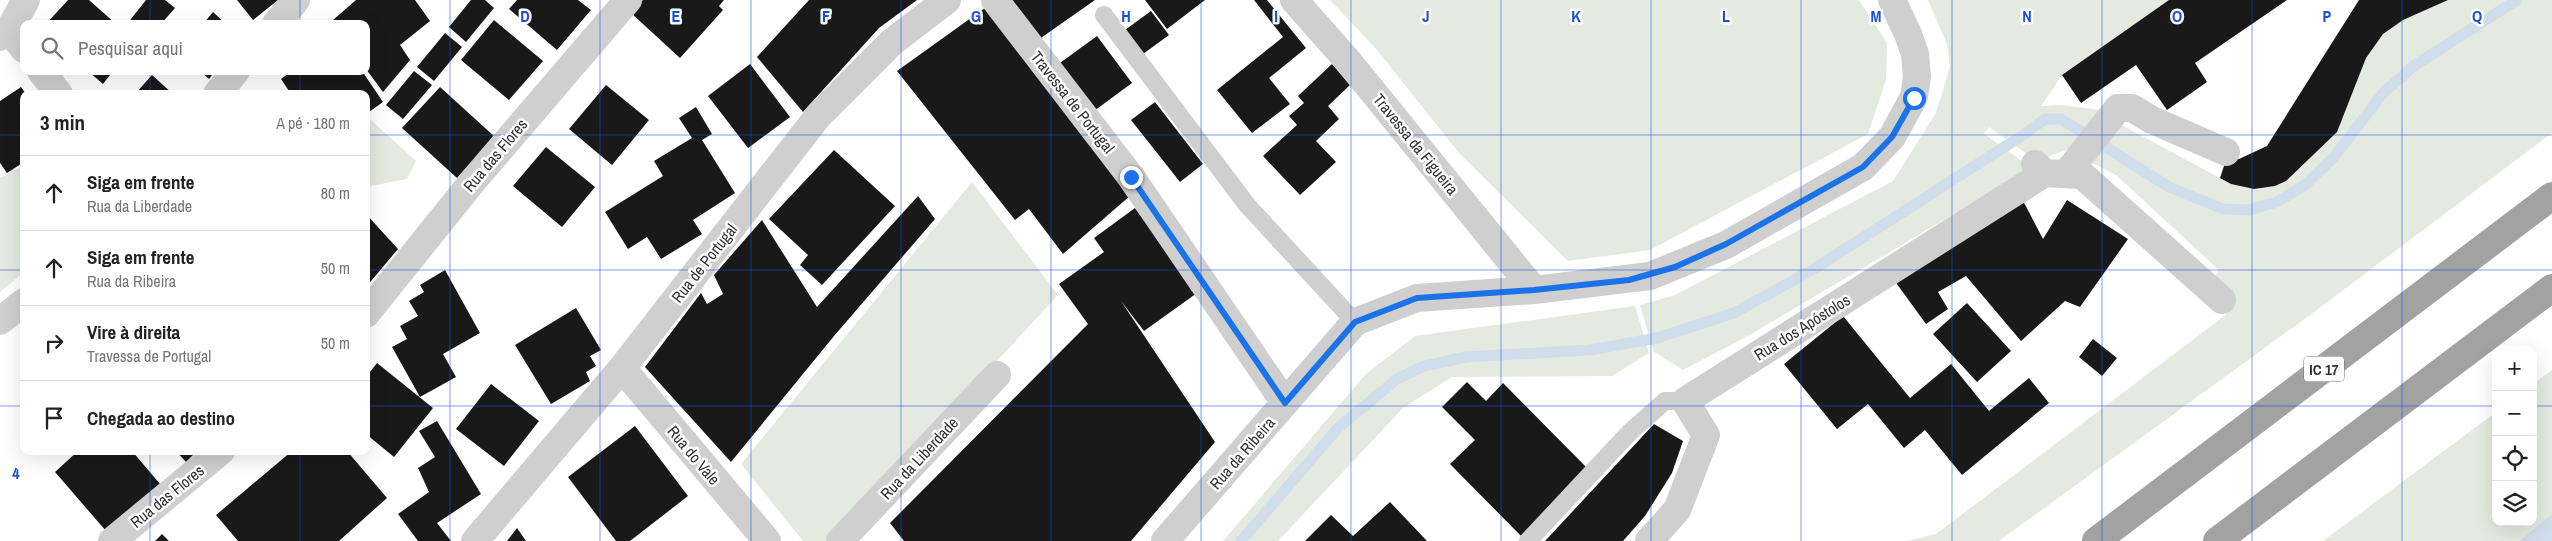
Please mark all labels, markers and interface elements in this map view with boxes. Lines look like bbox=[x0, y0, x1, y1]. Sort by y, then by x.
text: D bbox=[520, 5, 530, 27]
text: E bbox=[672, 5, 681, 27]
text: F bbox=[822, 5, 830, 27]
text: G bbox=[971, 5, 981, 27]
text: H bbox=[1121, 5, 1131, 27]
text: I bbox=[1274, 5, 1278, 27]
text: J bbox=[1422, 5, 1430, 27]
text: K bbox=[1571, 5, 1581, 27]
text: L bbox=[1722, 5, 1730, 27]
text: M bbox=[1871, 5, 1882, 27]
text: N bbox=[2022, 5, 2032, 27]
text: O bbox=[2172, 5, 2182, 27]
text: P bbox=[2323, 5, 2332, 27]
text: Q bbox=[2472, 5, 2482, 27]
search box bbox=[20, 20, 370, 75]
icon: search bbox=[38, 34, 66, 62]
text: Pesquisar aqui bbox=[78, 35, 183, 61]
street label: Travessa de Portugal bbox=[1026, 46, 1120, 158]
route start bbox=[1903, 87, 1926, 110]
street label: Travessa da Figueira bbox=[1368, 89, 1464, 200]
text: 3 min bbox=[40, 108, 85, 137]
text: A pé · 180 m bbox=[276, 112, 350, 134]
street label: Rua das Flores bbox=[458, 114, 532, 196]
route end bbox=[1120, 166, 1143, 189]
text: Siga em frente bbox=[87, 169, 194, 195]
icon: ahead bbox=[40, 179, 68, 207]
text: 80 m bbox=[321, 182, 350, 204]
text: Rua da Liberdade bbox=[87, 195, 192, 217]
street label: Rua de Portugal bbox=[666, 219, 742, 307]
text: Siga em frente bbox=[87, 244, 194, 270]
icon: ahead bbox=[40, 254, 68, 282]
text: 50 m bbox=[321, 257, 350, 279]
text: Rua da Ribeira bbox=[87, 270, 176, 292]
street label: Rua dos Apóstolos bbox=[1750, 289, 1854, 365]
text: Vire à direita bbox=[87, 319, 180, 345]
icon: right bbox=[40, 329, 68, 357]
text: 50 m bbox=[321, 332, 350, 354]
text: Travessa de Portugal bbox=[87, 345, 211, 367]
map controls bbox=[2492, 346, 2537, 526]
button: + bbox=[2492, 346, 2537, 391]
road number: IC 17 bbox=[2304, 356, 2344, 382]
button: − bbox=[2492, 391, 2537, 436]
icon: arrive bbox=[40, 404, 68, 432]
text: Chegada ao destino bbox=[87, 405, 235, 431]
street label: Rua da Liberdade bbox=[875, 412, 963, 504]
street label: Rua da Ribeira bbox=[1205, 412, 1280, 494]
street label: Rua do Vale bbox=[663, 421, 725, 489]
button: locate bbox=[2492, 436, 2537, 481]
street label: Rua das Flores bbox=[126, 459, 208, 533]
text: 4 bbox=[12, 462, 20, 484]
button: layers bbox=[2492, 481, 2537, 526]

